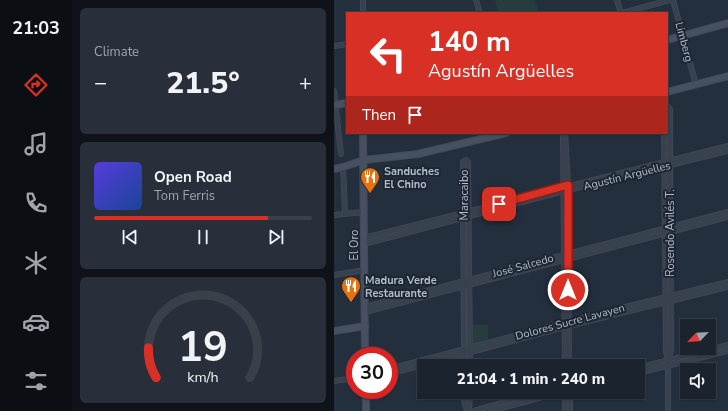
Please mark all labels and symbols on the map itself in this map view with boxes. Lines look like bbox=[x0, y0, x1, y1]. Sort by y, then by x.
street label: Limberg bbox=[672, 20, 696, 64]
street label: Agustín Argüelles bbox=[582, 158, 672, 194]
place label: Sanduches El Chino bbox=[384, 164, 439, 192]
restaurant icon: Sanduches El Chino bbox=[359, 166, 381, 194]
street label: Maracaibo bbox=[457, 170, 472, 220]
pin bbox=[482, 187, 516, 221]
street label: Rosendo Avilés T. bbox=[663, 189, 678, 277]
street label: El Oro bbox=[347, 230, 362, 260]
street label: José Salcedo bbox=[490, 251, 555, 282]
position arrow bbox=[547, 269, 589, 311]
place label: Madura Verde Restaurante bbox=[365, 273, 437, 301]
restaurant icon: Madura Verde Restaurante bbox=[340, 275, 362, 303]
street label: Dolores Sucre Lavayen bbox=[514, 300, 626, 344]
north arrow bbox=[680, 319, 716, 355]
speed limit sign: 30 bbox=[346, 347, 398, 399]

